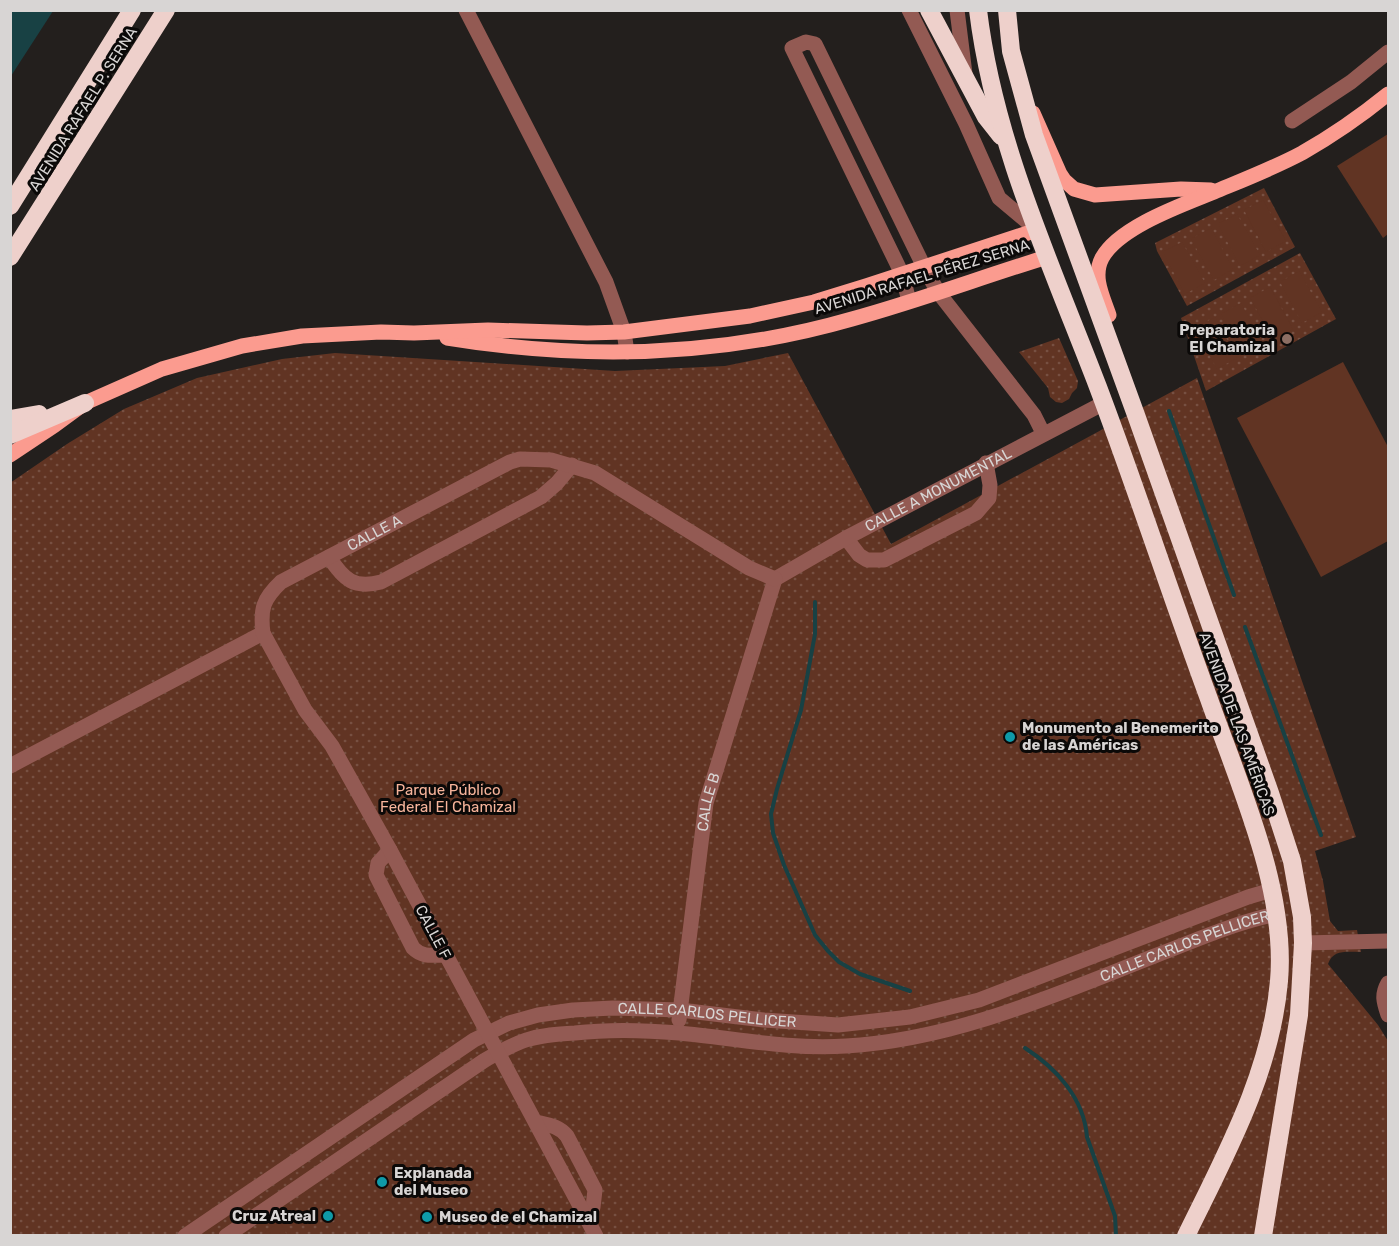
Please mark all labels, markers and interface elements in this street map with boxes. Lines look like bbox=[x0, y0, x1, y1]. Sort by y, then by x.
street label: AVENIDA RAFAEL P. SERNA bbox=[25, 24, 141, 194]
street label: AVENIDA RAFAEL PÉREZ SERNA bbox=[812, 236, 1032, 318]
place label: Preparatoria El Chamizal bbox=[1179, 321, 1275, 356]
marker: Preparatoria El Chamizal bbox=[1280, 332, 1294, 346]
street label: CALLE A MONUMENTAL bbox=[862, 444, 1015, 536]
street label: CALLE A bbox=[344, 511, 405, 555]
street label: AVENIDA DE LAS AMÉRICAS bbox=[1195, 630, 1279, 818]
place label: Monumento al Benemerito de las Américas bbox=[1022, 719, 1219, 754]
marker: Monumento al Benemerito de las Américas bbox=[1003, 730, 1017, 744]
street label: CALLE B bbox=[694, 771, 724, 832]
park label: Parque Público Federal El Chamizal bbox=[380, 781, 516, 816]
street label: CALLE F bbox=[411, 902, 455, 962]
street label: CALLE CARLOS PELLICER bbox=[1097, 907, 1271, 986]
street label: CALLE CARLOS PELLICER bbox=[617, 999, 797, 1031]
place label: Explanada del Museo bbox=[394, 1164, 472, 1199]
marker: Explanada del Museo bbox=[375, 1175, 389, 1189]
place label: Cruz Atreal bbox=[232, 1207, 316, 1225]
place label: Museo de el Chamizal bbox=[439, 1208, 597, 1226]
marker: Cruz Atreal bbox=[321, 1209, 335, 1223]
marker: Museo de el Chamizal bbox=[420, 1210, 434, 1224]

